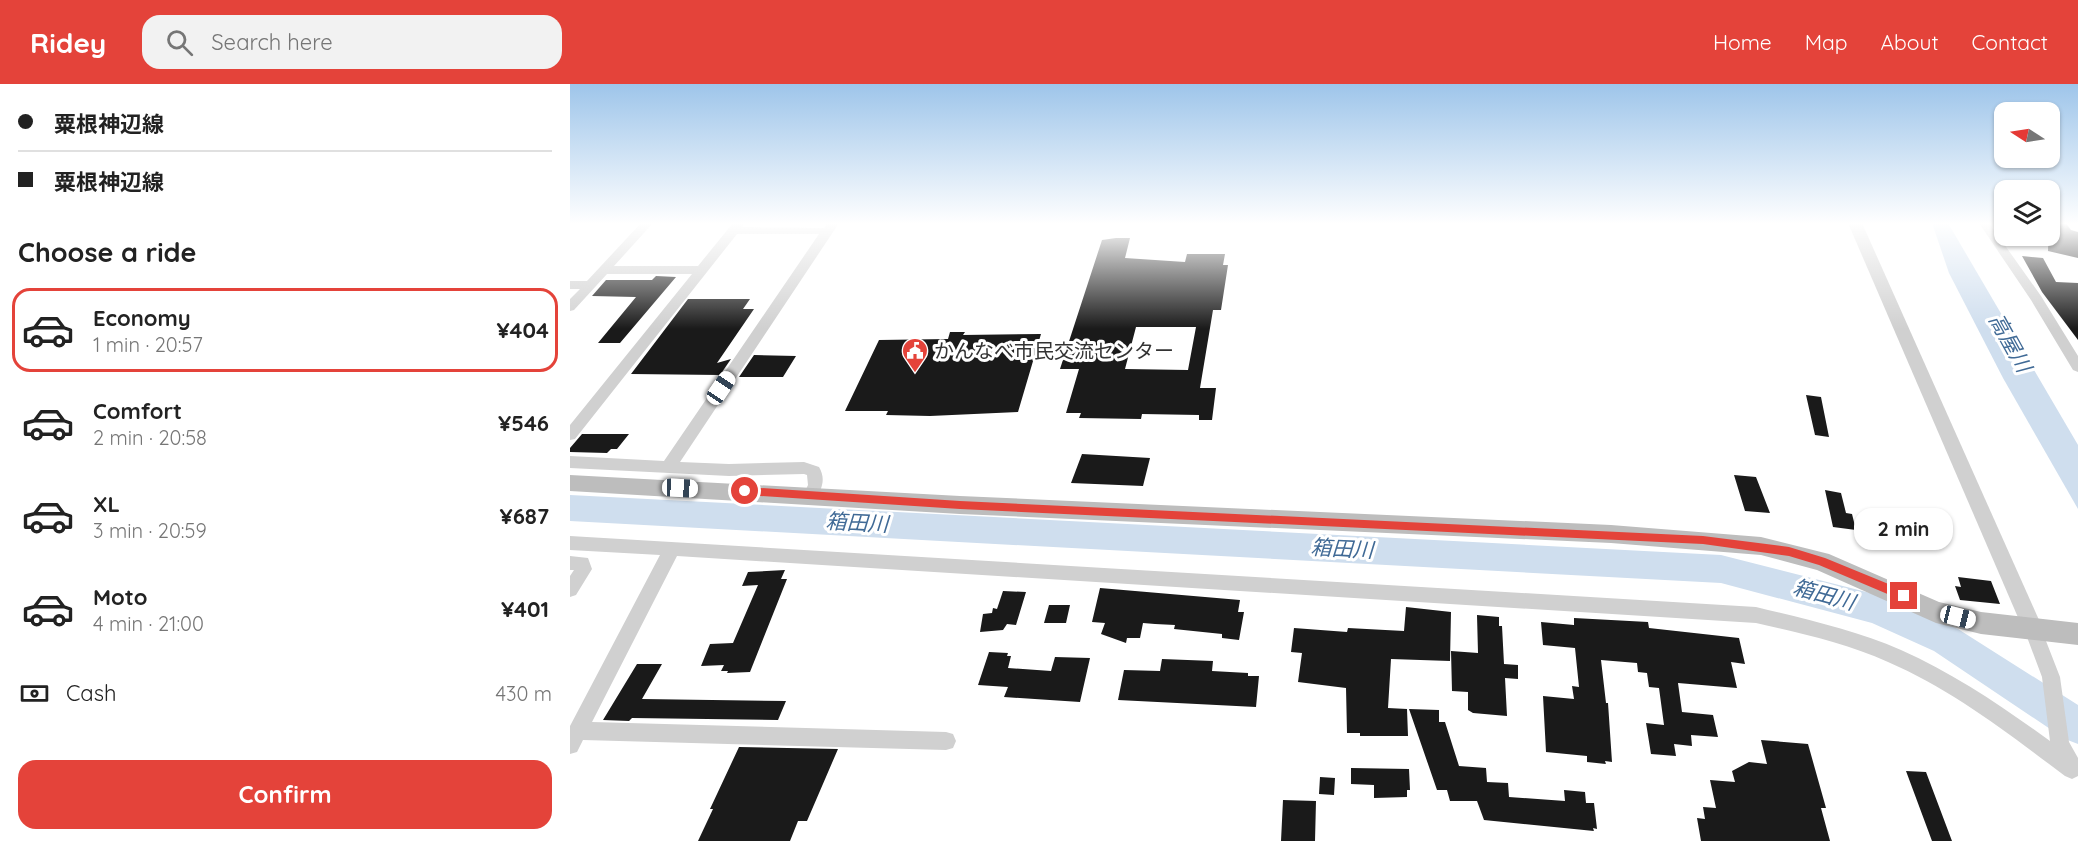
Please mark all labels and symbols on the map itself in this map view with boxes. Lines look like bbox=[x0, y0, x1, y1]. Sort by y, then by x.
north arrow bbox=[1994, 102, 2060, 168]
water label: 高屋川 bbox=[1984, 309, 2038, 378]
public building icon: かんなべ市民交流センター bbox=[900, 336, 930, 374]
place label: かんなべ市民交流センター bbox=[934, 338, 1174, 363]
car bbox=[703, 368, 739, 408]
route start bbox=[731, 477, 758, 504]
car bbox=[662, 478, 698, 498]
water label: 箱田川 bbox=[825, 507, 891, 537]
callout: 2 min bbox=[1854, 509, 1954, 551]
water label: 箱田川 bbox=[1310, 533, 1376, 563]
water label: 箱田川 bbox=[1790, 573, 1860, 615]
route end bbox=[1890, 582, 1917, 609]
car bbox=[1938, 604, 1978, 630]

